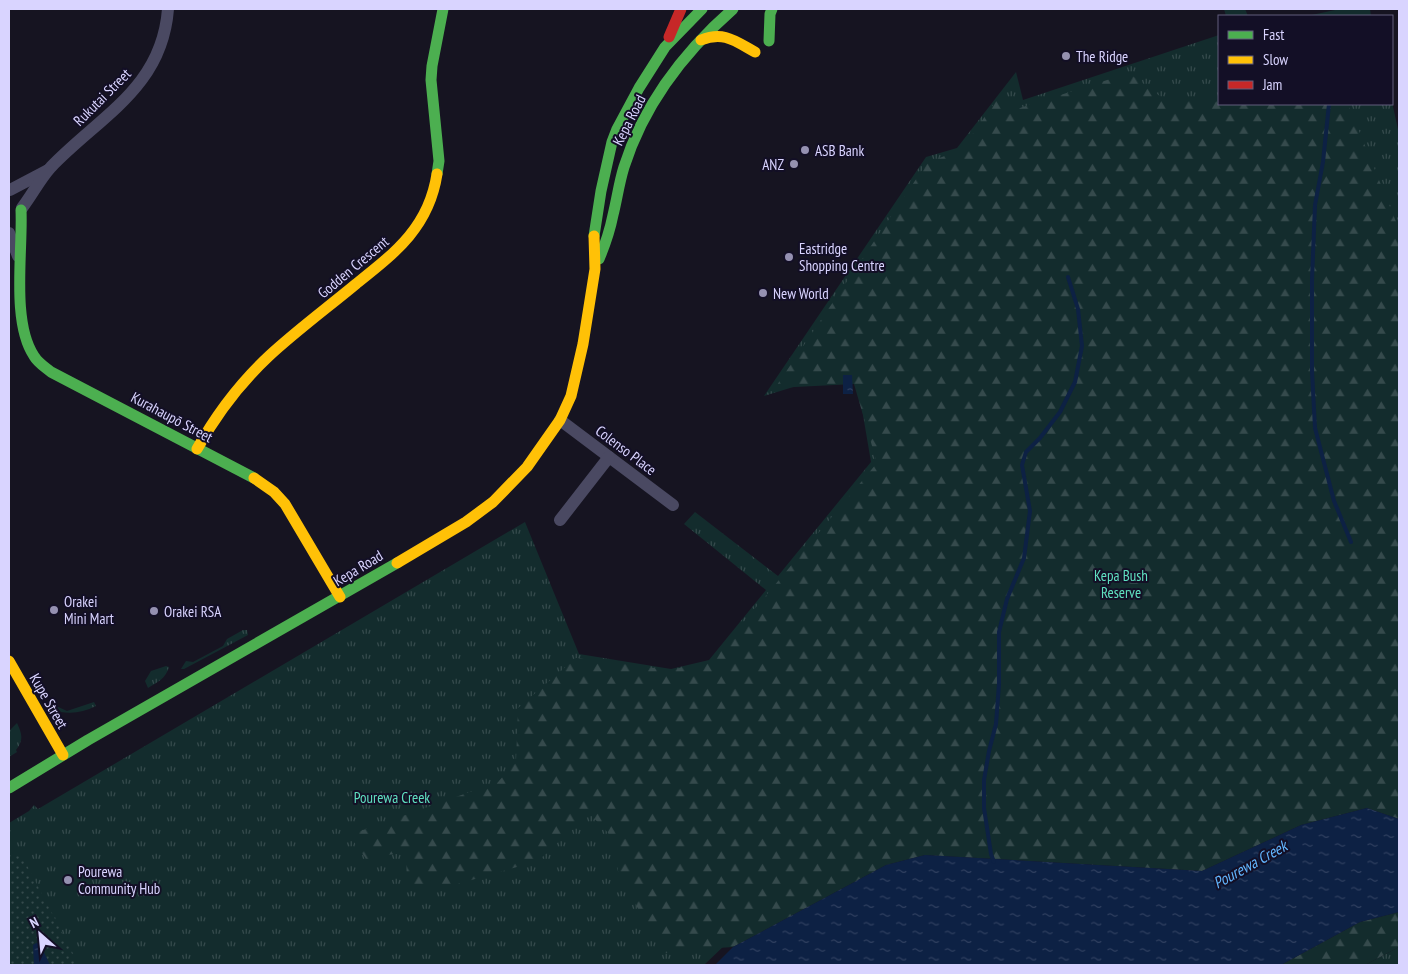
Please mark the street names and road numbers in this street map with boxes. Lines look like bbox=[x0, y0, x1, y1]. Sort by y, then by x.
street label: Rukutai Street bbox=[69, 64, 135, 130]
street label: Kepa Road bbox=[608, 91, 650, 149]
street label: Godden Crescent bbox=[314, 232, 392, 302]
street label: Kurahaupō Street bbox=[128, 387, 216, 447]
street label: Colenso Place bbox=[592, 421, 660, 479]
street label: Kepa Road bbox=[330, 546, 386, 590]
street label: Kupe Street bbox=[26, 670, 72, 732]

